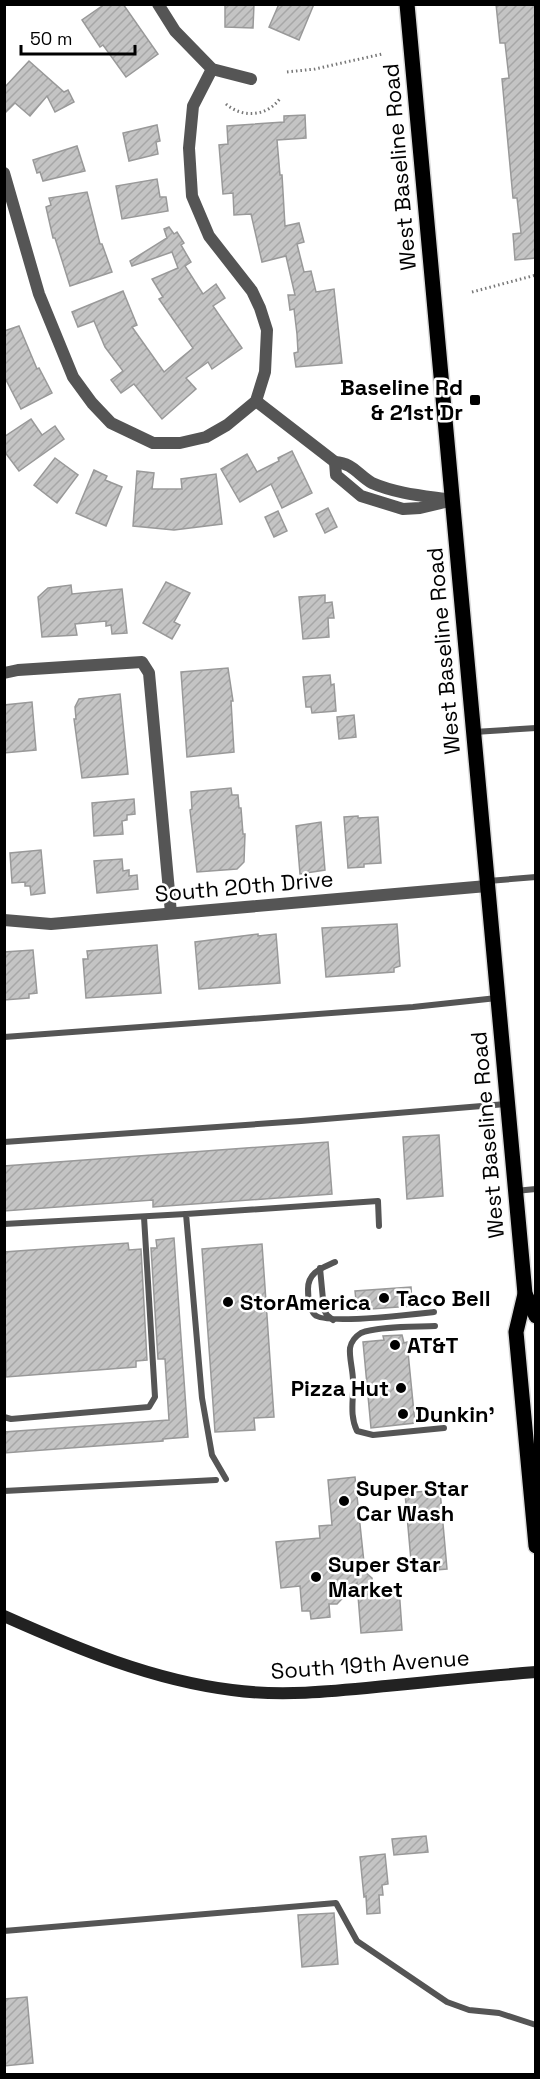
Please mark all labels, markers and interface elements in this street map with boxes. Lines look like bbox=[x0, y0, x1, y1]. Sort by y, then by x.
scale bar bbox=[21, 18, 135, 56]
text: 50 m bbox=[30, 27, 72, 50]
street label: West Baseline Road bbox=[376, 62, 422, 272]
place label: Baseline Rd & 21st Dr bbox=[340, 373, 463, 426]
marker: Baseline Rd & 21st Dr bbox=[468, 393, 482, 407]
street label: West Baseline Road bbox=[420, 546, 466, 756]
street label: South 20th Drive bbox=[154, 864, 334, 908]
street label: West Baseline Road bbox=[464, 1030, 510, 1240]
place label: Taco Bell bbox=[396, 1284, 491, 1312]
place label: StorAmerica bbox=[240, 1288, 371, 1316]
marker: Taco Bell bbox=[377, 1291, 391, 1305]
marker: StorAmerica bbox=[221, 1295, 235, 1309]
place label: AT&T bbox=[407, 1331, 458, 1359]
marker: AT&T bbox=[388, 1338, 402, 1352]
place label: Pizza Hut bbox=[291, 1374, 389, 1402]
marker: Pizza Hut bbox=[394, 1381, 408, 1395]
place label: Dunkin' bbox=[415, 1400, 495, 1428]
marker: Dunkin' bbox=[396, 1407, 410, 1421]
place label: Super Star Car Wash bbox=[356, 1474, 469, 1527]
marker: Super Star Car Wash bbox=[337, 1494, 351, 1508]
place label: Super Star Market bbox=[328, 1550, 441, 1603]
marker: Super Star Market bbox=[309, 1570, 323, 1584]
street label: South 19th Avenue bbox=[270, 1643, 470, 1685]

